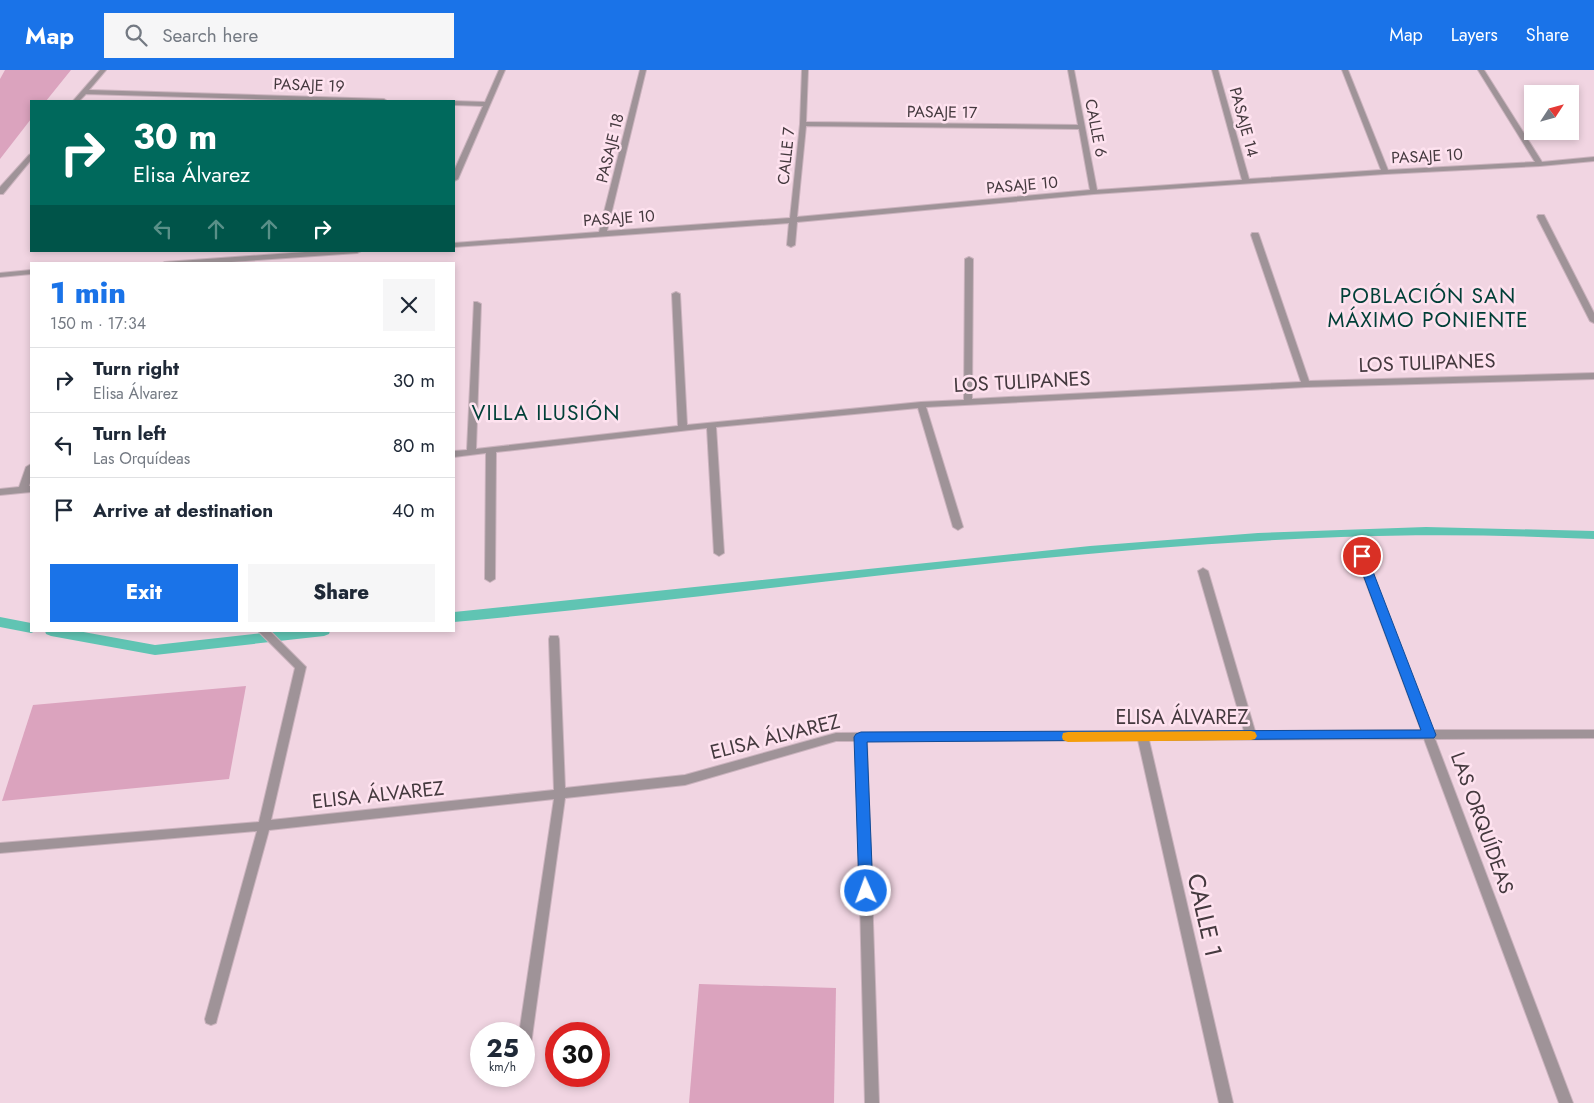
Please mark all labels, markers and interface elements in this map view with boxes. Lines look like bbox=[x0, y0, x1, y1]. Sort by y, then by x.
search box bbox=[104, 13, 454, 58]
text: Map bbox=[25, 18, 74, 53]
icon: search bbox=[122, 21, 150, 49]
text: Search here bbox=[162, 22, 258, 49]
text: Map bbox=[1389, 22, 1423, 48]
text: Layers bbox=[1451, 22, 1498, 48]
text: Share bbox=[1526, 22, 1569, 48]
street label: PASAJE 19 bbox=[273, 72, 345, 98]
street label: PASAJE 14 bbox=[1224, 84, 1264, 160]
north arrow bbox=[1524, 85, 1579, 140]
map controls bbox=[1524, 85, 1579, 140]
street label: CALLE 6 bbox=[1079, 97, 1113, 159]
street label: PASAJE 17 bbox=[907, 100, 978, 124]
street label: PASAJE 18 bbox=[590, 111, 630, 185]
text: 30 m bbox=[133, 112, 217, 162]
icon: right bbox=[50, 120, 115, 185]
street label: CALLE 7 bbox=[772, 126, 801, 186]
street label: PASAJE 10 bbox=[1391, 143, 1463, 169]
text: Elisa Álvarez bbox=[133, 158, 250, 190]
street label: PASAJE 10 bbox=[985, 170, 1059, 200]
street label: PASAJE 10 bbox=[582, 204, 656, 232]
icon: left bbox=[149, 215, 177, 243]
icon: ahead bbox=[202, 215, 230, 243]
icon: ahead bbox=[255, 215, 283, 243]
icon: right bbox=[308, 215, 336, 243]
text: 1 min bbox=[50, 271, 126, 314]
button: close bbox=[383, 279, 435, 331]
district label: POBLACIÓN SAN MÁXIMO PONIENTE bbox=[1327, 281, 1529, 335]
text: 150 m · 17:34 bbox=[50, 312, 146, 335]
street label: LOS TULIPANES bbox=[1358, 346, 1496, 380]
text: Turn right bbox=[93, 355, 179, 382]
street label: LOS TULIPANES bbox=[953, 364, 1091, 400]
icon: right bbox=[50, 366, 78, 394]
text: 30 m bbox=[393, 367, 435, 394]
text: Elisa Álvarez bbox=[93, 382, 178, 405]
district label: VILLA ILUSIÓN bbox=[472, 398, 620, 428]
text: Turn left bbox=[93, 420, 166, 447]
icon: left bbox=[50, 431, 78, 459]
text: 80 m bbox=[393, 432, 435, 459]
text: Las Orquídeas bbox=[93, 447, 190, 470]
icon: arrive bbox=[50, 496, 78, 524]
text: Arrive at destination bbox=[93, 497, 273, 524]
text: 40 m bbox=[392, 497, 435, 524]
pin bbox=[1341, 535, 1383, 577]
icon: arrive bbox=[1348, 542, 1376, 570]
button: Exit bbox=[50, 564, 238, 622]
button: Share bbox=[248, 564, 435, 622]
street label: ELISA ÁLVAREZ bbox=[1116, 703, 1248, 732]
street label: ELISA ÁLVAREZ bbox=[707, 707, 843, 767]
street label: LAS ORQUÍDEAS bbox=[1443, 748, 1521, 898]
street label: ELISA ÁLVAREZ bbox=[310, 774, 446, 816]
position arrow bbox=[839, 864, 891, 916]
street label: CALLE 1 bbox=[1178, 870, 1232, 960]
speed limit sign: 30 bbox=[545, 1022, 610, 1087]
text: 25 bbox=[486, 1030, 519, 1066]
text: km/h bbox=[489, 1058, 516, 1076]

